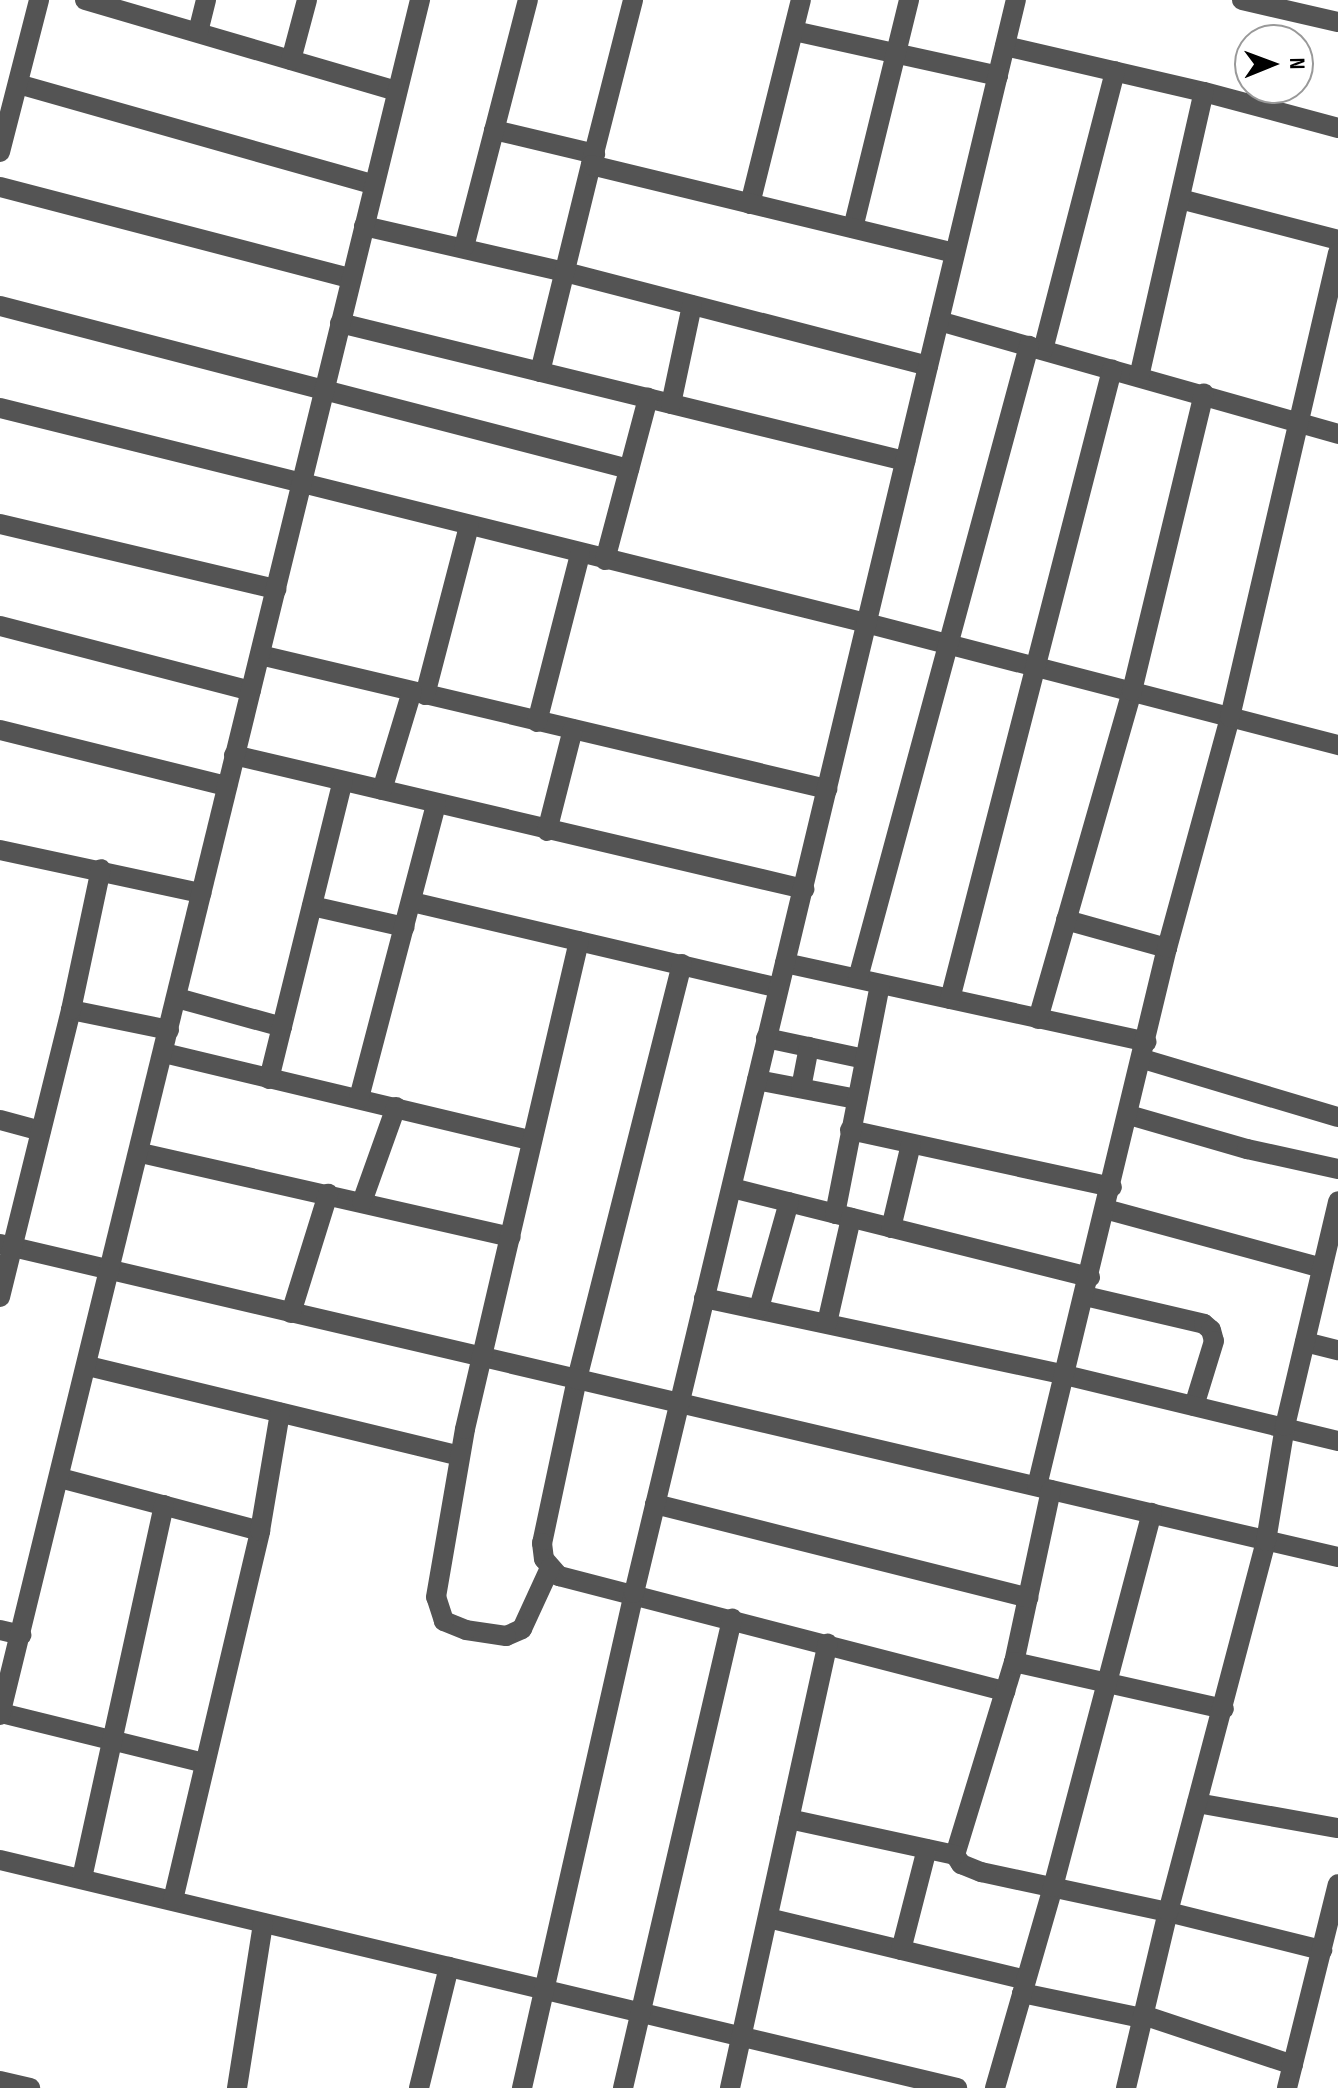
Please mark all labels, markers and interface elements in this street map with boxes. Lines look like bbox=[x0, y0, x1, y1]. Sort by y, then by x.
north arrow bbox=[1234, 24, 1314, 104]
text: N bbox=[1283, 57, 1310, 70]

